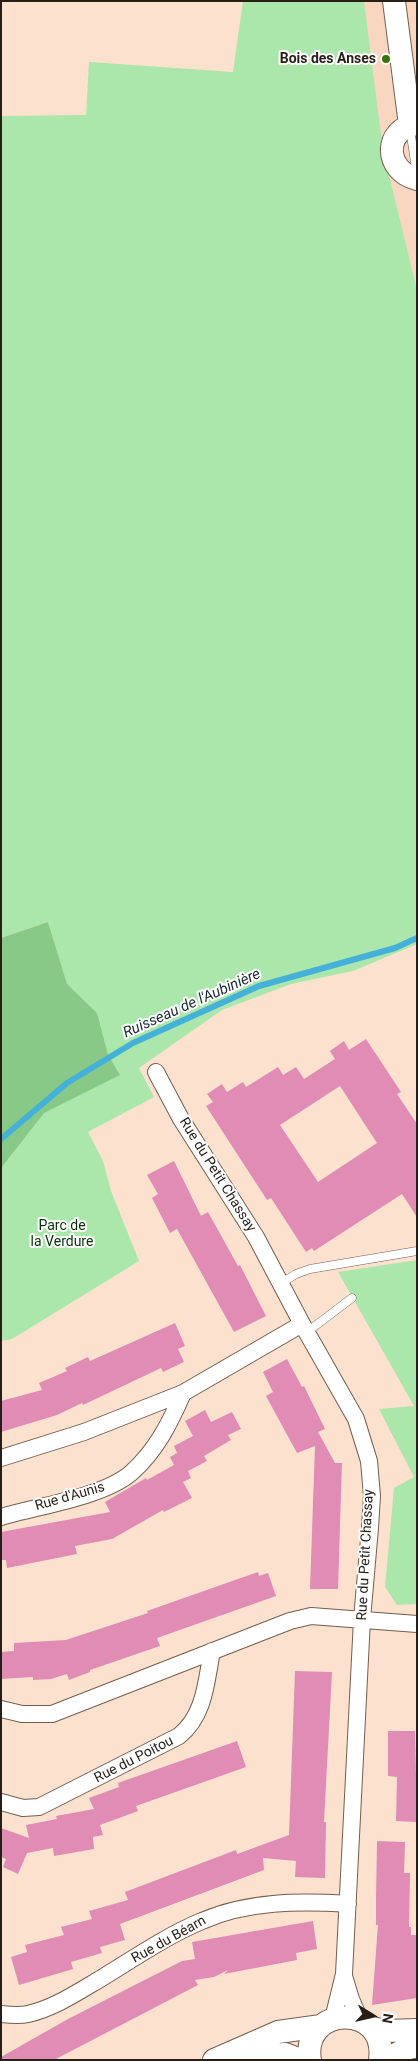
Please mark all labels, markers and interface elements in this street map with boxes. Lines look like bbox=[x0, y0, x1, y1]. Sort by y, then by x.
place label: Bois des Anses bbox=[280, 51, 376, 67]
marker: Bois des Anses bbox=[380, 53, 392, 65]
water label: Ruisseau de l'Aubinière bbox=[120, 966, 264, 1042]
street label: Rue du Petit Chassay bbox=[175, 1115, 259, 1235]
park label: Parc de la Verdure bbox=[31, 1218, 93, 1250]
street label: Rue d'Aunis bbox=[33, 1479, 107, 1515]
street label: Rue du Petit Chassay bbox=[354, 1489, 378, 1621]
street label: Rue du Poitou bbox=[92, 1733, 176, 1787]
street label: Rue du Béarn bbox=[129, 1913, 209, 1967]
north arrow bbox=[348, 1991, 398, 2041]
text: N bbox=[379, 2012, 397, 2025]

